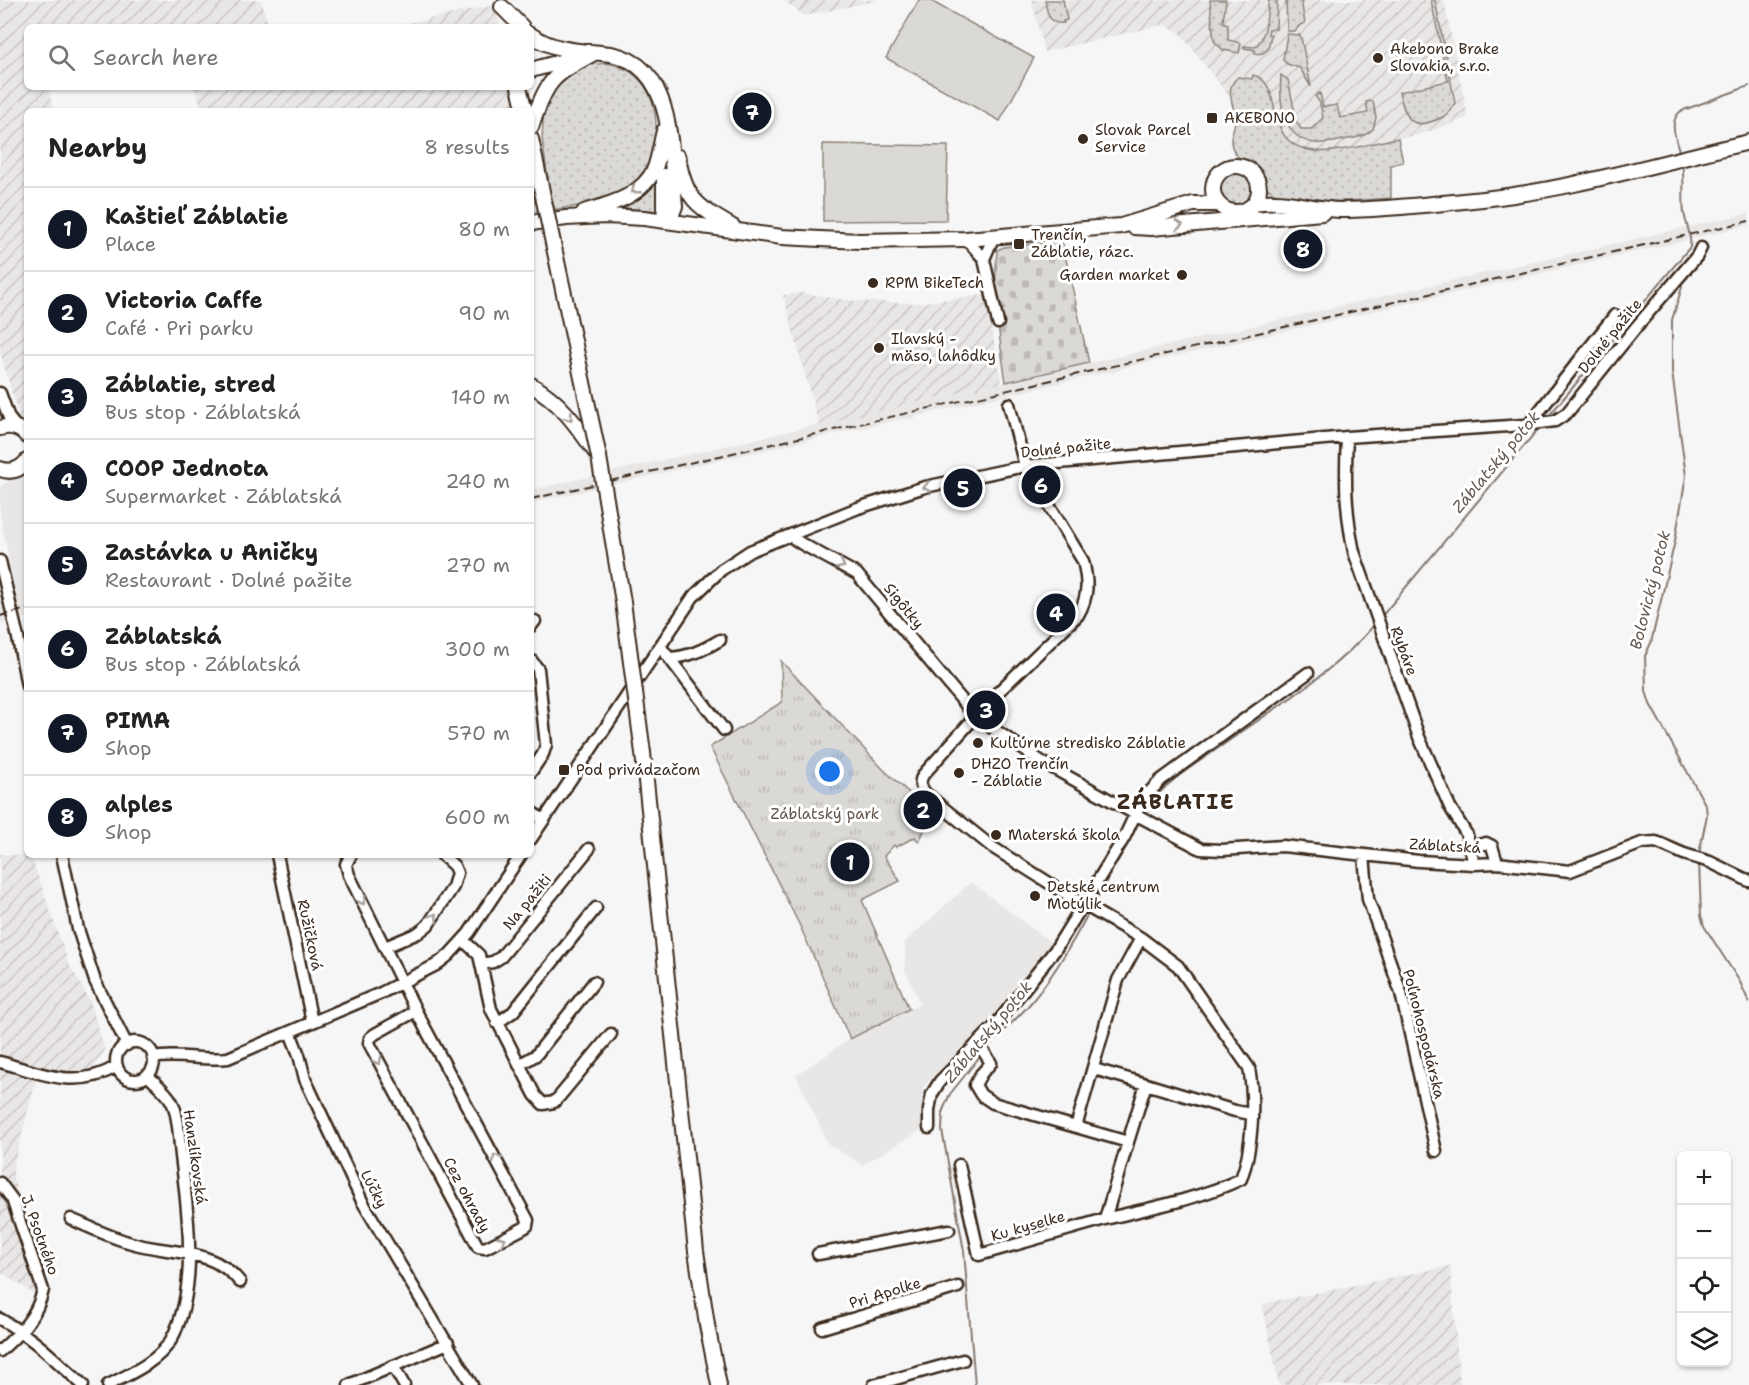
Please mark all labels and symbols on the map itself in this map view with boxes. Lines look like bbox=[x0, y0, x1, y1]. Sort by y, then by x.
place label: Akebono Brake Slovakia, s.r.o. bbox=[1390, 39, 1499, 76]
marker: Akebono Brake Slovakia, s.r.o. bbox=[1371, 51, 1385, 65]
pin: 7 bbox=[732, 90, 771, 134]
place label: AKEBONO bbox=[1224, 108, 1295, 128]
marker: AKEBONO bbox=[1205, 111, 1219, 125]
place label: Slovak Parcel Service bbox=[1095, 120, 1191, 157]
marker: Slovak Parcel Service bbox=[1076, 132, 1090, 146]
one-way arrow bbox=[631, 183, 642, 194]
one-way arrow bbox=[1175, 219, 1184, 232]
place label: Trenčín, Záblatie, rázc. bbox=[1031, 225, 1134, 262]
pin: 8 bbox=[1284, 226, 1322, 272]
marker: Trenčín, Záblatie, rázc. bbox=[1012, 237, 1026, 251]
place label: Garden market bbox=[1060, 265, 1170, 285]
marker: Garden market bbox=[1175, 268, 1189, 282]
place label: RPM BikeTech bbox=[885, 273, 984, 293]
marker: RPM BikeTech bbox=[866, 276, 880, 290]
street label: Dolné pažite bbox=[1574, 294, 1646, 378]
place label: Ilavský - mäso, lahôdky bbox=[891, 329, 996, 366]
marker: Ilavský - mäso, lahôdky bbox=[872, 341, 886, 355]
water label: Záblatský potok bbox=[1447, 407, 1545, 517]
one-way arrow bbox=[562, 410, 573, 421]
street label: Dolné pažite bbox=[1020, 433, 1112, 463]
pin: 6 bbox=[1022, 462, 1060, 508]
pin: 5 bbox=[944, 466, 982, 510]
one-way arrow bbox=[922, 480, 933, 492]
water label: Bolovický potok bbox=[1625, 528, 1675, 652]
one-way arrow bbox=[835, 557, 846, 569]
street label: Sigôtky bbox=[879, 579, 929, 633]
pin: 4 bbox=[1036, 590, 1076, 636]
street label: Rybáre bbox=[1386, 623, 1422, 679]
pin: 3 bbox=[966, 688, 1006, 732]
place label: Kultúrne stredisko Záblatie bbox=[990, 733, 1186, 753]
marker: Kultúrne stredisko Záblatie bbox=[971, 736, 985, 750]
place label: DHZO Trenčín - Záblatie bbox=[971, 754, 1069, 791]
your location bbox=[815, 757, 844, 786]
place label: Pod privádzačom bbox=[576, 760, 700, 780]
marker: Pod privádzačom bbox=[557, 763, 571, 777]
marker: DHZO Trenčín - Záblatie bbox=[952, 766, 966, 780]
district label: ZÁBLATIE bbox=[1117, 787, 1235, 816]
pin: 2 bbox=[904, 788, 942, 832]
park label: Záblatský park bbox=[771, 804, 879, 824]
place label: Materská škola bbox=[1008, 825, 1121, 845]
marker: Materská škola bbox=[989, 828, 1003, 842]
street label: Záblatská bbox=[1409, 834, 1482, 858]
pin: 1 bbox=[830, 840, 870, 884]
street label: Na pažiti bbox=[498, 870, 556, 934]
place label: Detské centrum Motýlik bbox=[1047, 877, 1160, 914]
marker: Detské centrum Motýlik bbox=[1028, 889, 1042, 903]
one-way arrow bbox=[355, 895, 366, 906]
street label: Ružičková bbox=[293, 898, 327, 973]
one-way arrow bbox=[426, 912, 437, 923]
street label: Poľnohospodárska bbox=[1398, 967, 1450, 1101]
water label: Záblatský potok bbox=[939, 977, 1037, 1087]
one-way arrow bbox=[371, 1055, 382, 1066]
street label: Hanzlíkovská bbox=[178, 1108, 212, 1206]
street label: Cez ohrady bbox=[439, 1154, 495, 1236]
one-way arrow bbox=[492, 1154, 503, 1164]
street label: Lúčky bbox=[356, 1166, 392, 1212]
street label: J. Psotného bbox=[16, 1192, 64, 1278]
street label: Ku kyselke bbox=[989, 1206, 1067, 1246]
one-way arrow bbox=[496, 1236, 506, 1247]
street label: Pri Apolke bbox=[847, 1273, 923, 1313]

